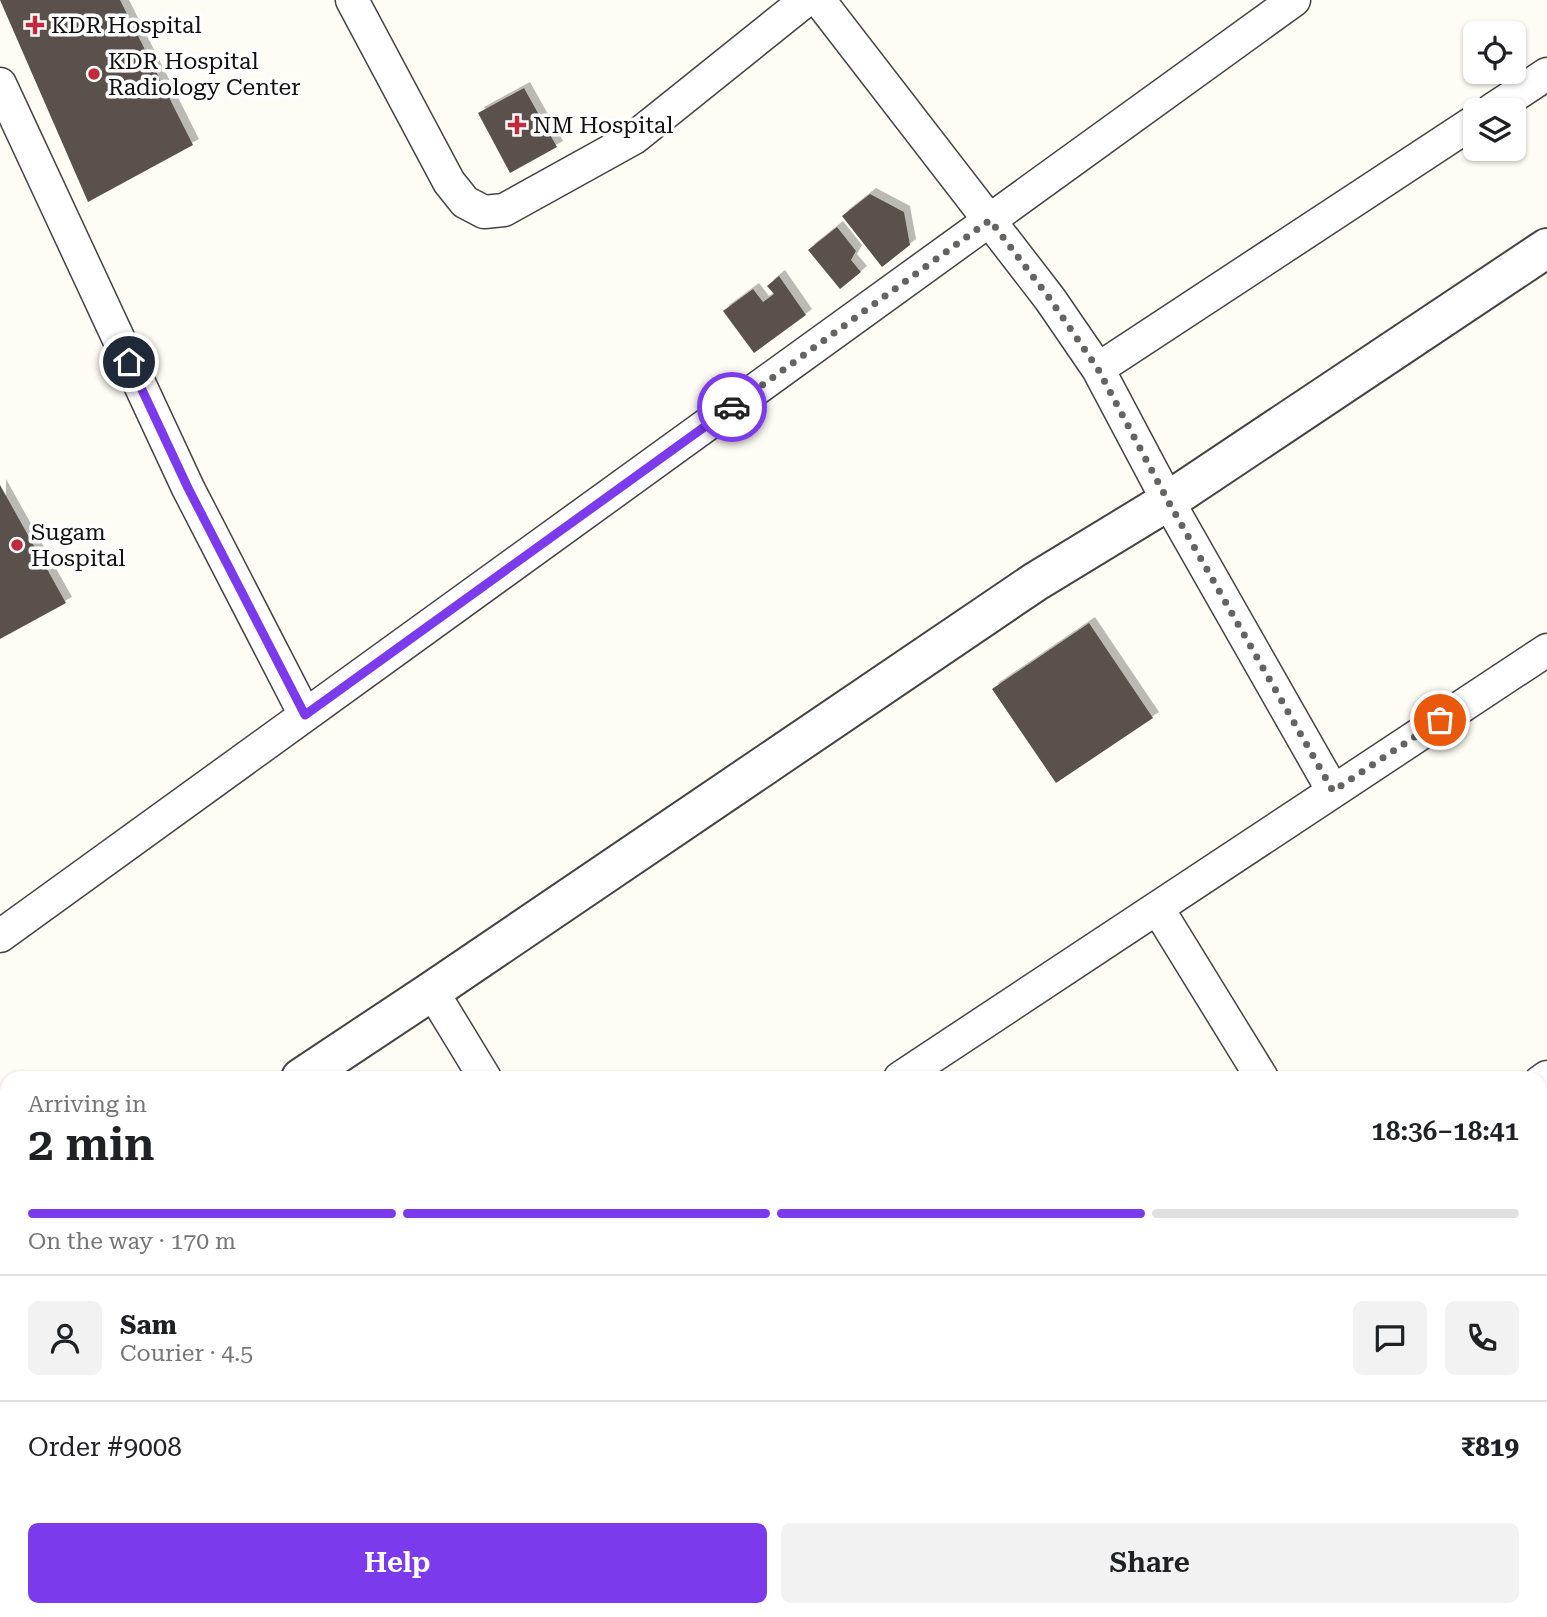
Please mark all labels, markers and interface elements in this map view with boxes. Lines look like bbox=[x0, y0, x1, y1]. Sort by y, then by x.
place label: KDR Hospital bbox=[51, 12, 202, 39]
marker: KDR Hospital bbox=[25, 15, 45, 35]
map controls bbox=[1463, 21, 1526, 161]
button: locate bbox=[1463, 21, 1526, 84]
place label: KDR Hospital Radiology Center bbox=[108, 48, 301, 101]
marker: KDR Hospital Radiology Center bbox=[86, 66, 102, 82]
button: layers bbox=[1463, 98, 1526, 161]
place label: NM Hospital bbox=[533, 112, 673, 139]
marker: NM Hospital bbox=[507, 115, 527, 135]
pin bbox=[99, 332, 159, 392]
icon: home bbox=[110, 343, 148, 381]
courier bbox=[697, 372, 767, 442]
icon: car bbox=[713, 388, 751, 426]
place label: Sugam Hospital bbox=[31, 519, 125, 572]
marker: Sugam Hospital bbox=[9, 537, 25, 553]
pin bbox=[1410, 690, 1470, 750]
icon: bag bbox=[1421, 701, 1459, 739]
text: Arriving in bbox=[28, 1091, 147, 1118]
text: 18:36–18:41 bbox=[1371, 1116, 1519, 1146]
text: 2 min bbox=[28, 1117, 155, 1171]
text: On the way · 170 m bbox=[28, 1228, 236, 1255]
button: person bbox=[28, 1301, 102, 1375]
button: chat bbox=[1353, 1301, 1427, 1375]
button: phone bbox=[1445, 1301, 1519, 1375]
text: Sam bbox=[120, 1310, 177, 1340]
text: Courier · 4.5 bbox=[120, 1340, 253, 1367]
text: Order #9008 bbox=[28, 1432, 182, 1462]
text: ₹819 bbox=[1461, 1432, 1519, 1462]
button: Help bbox=[28, 1523, 767, 1603]
button: Share bbox=[781, 1523, 1519, 1603]

